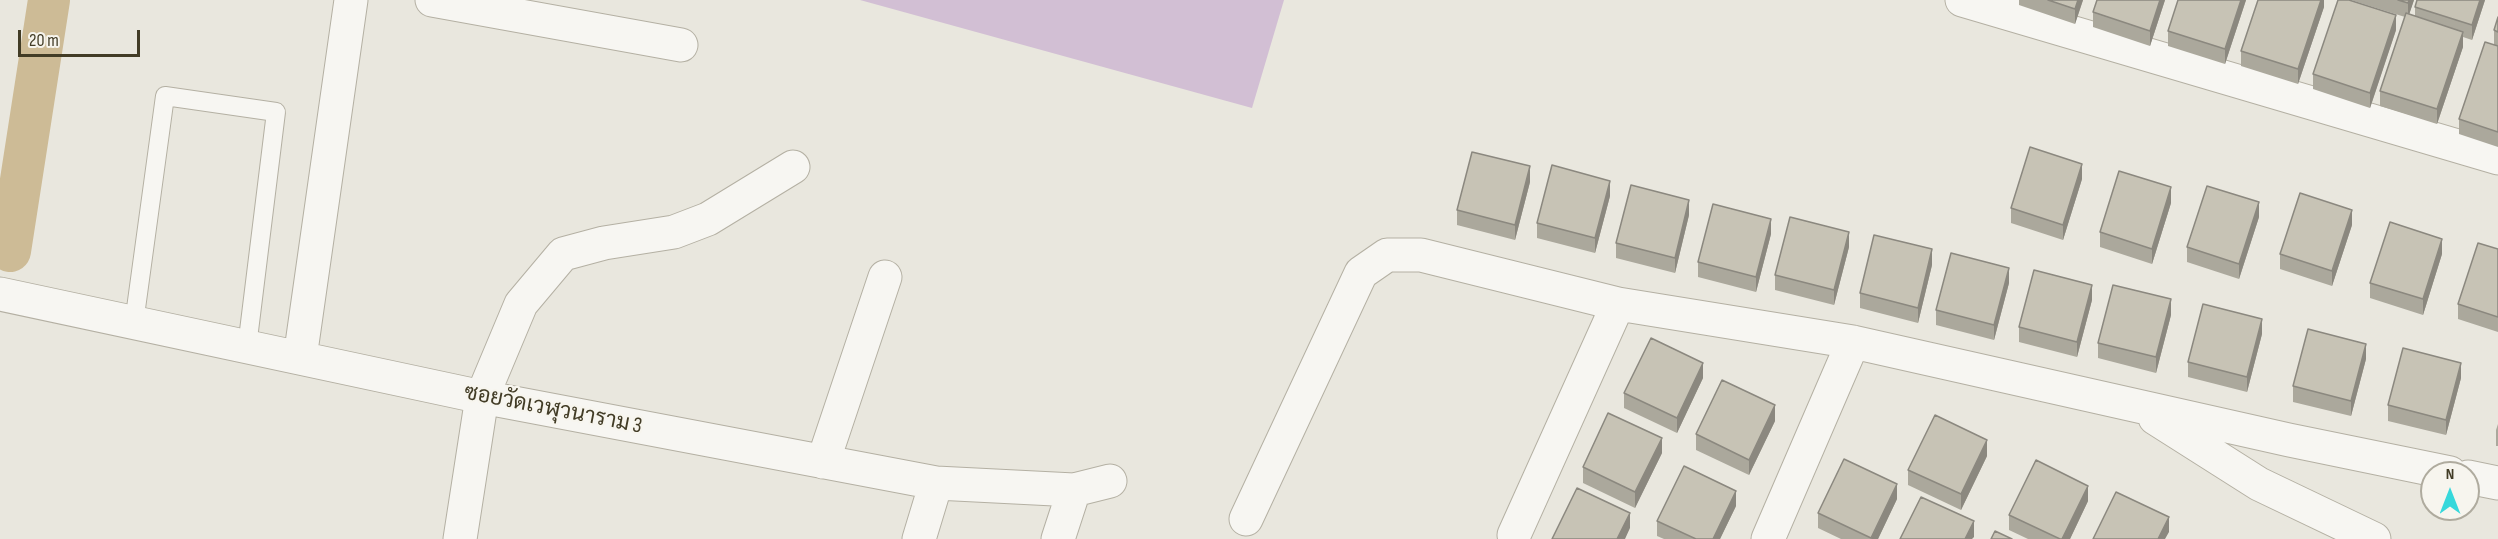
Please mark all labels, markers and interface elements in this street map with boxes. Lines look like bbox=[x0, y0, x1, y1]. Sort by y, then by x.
scale bar bbox=[21, 18, 142, 56]
text: 20 m bbox=[29, 30, 59, 51]
street label: ซอยวัดเวฬุวนาราม 3 bbox=[462, 380, 644, 440]
north arrow bbox=[2420, 461, 2480, 521]
text: N bbox=[2446, 465, 2454, 484]

